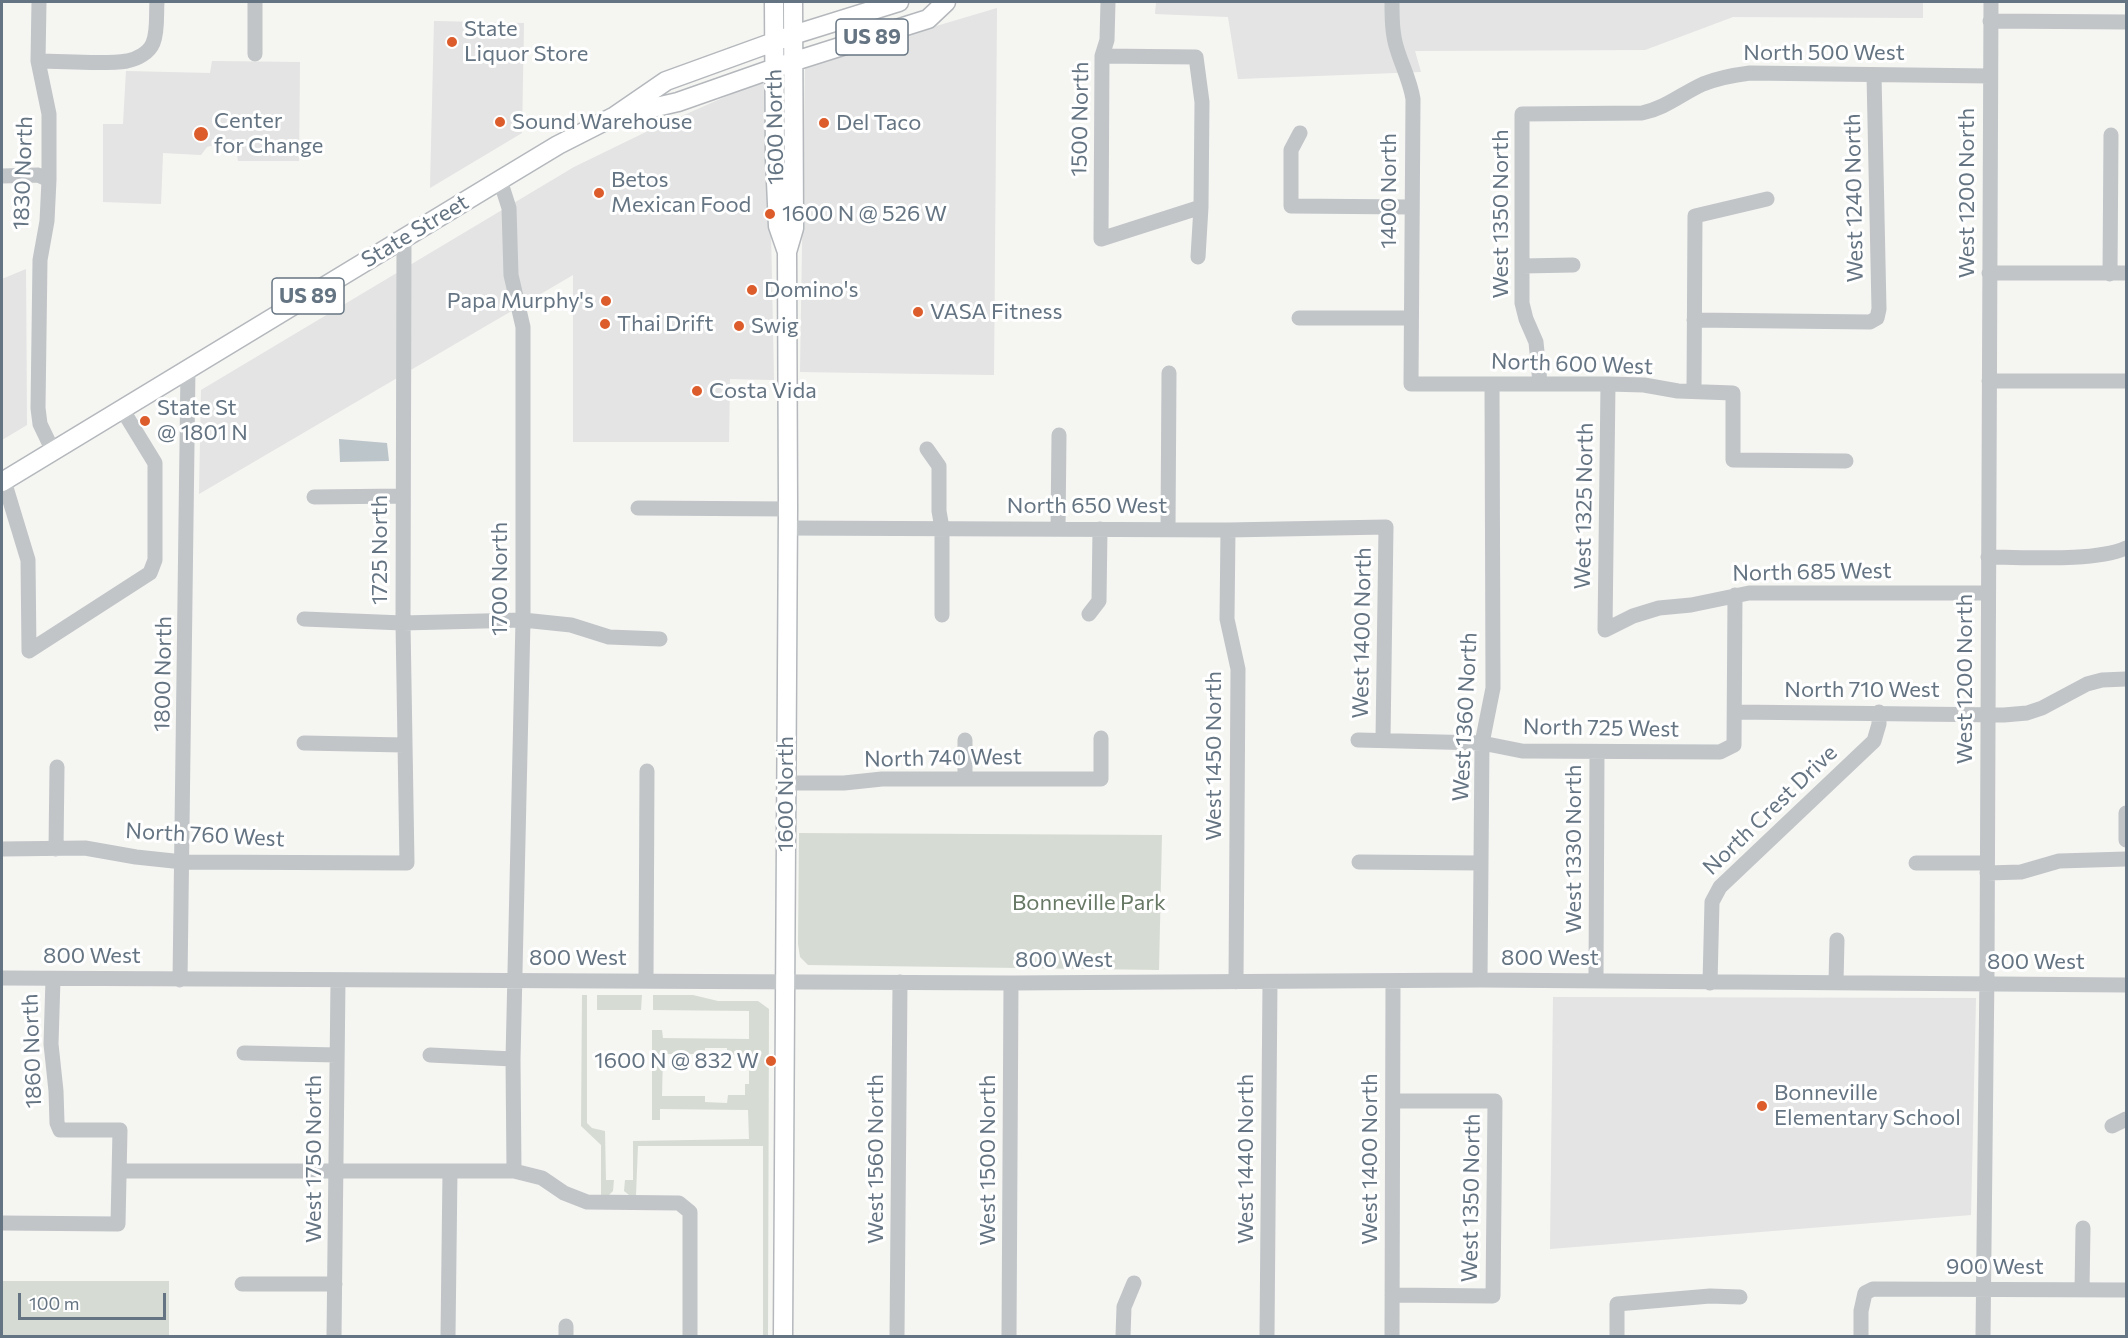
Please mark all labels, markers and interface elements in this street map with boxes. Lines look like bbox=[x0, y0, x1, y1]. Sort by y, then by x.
place label: State Liquor Store bbox=[464, 16, 588, 68]
road number: US 89 bbox=[836, 19, 908, 55]
marker: State Liquor Store bbox=[445, 35, 459, 49]
street label: North 500 West bbox=[1743, 40, 1905, 66]
street label: 1500 North bbox=[1066, 61, 1094, 177]
street label: 1600 North bbox=[761, 69, 789, 185]
place label: Center for Change bbox=[214, 108, 323, 160]
street label: West 1200 North bbox=[1954, 108, 1980, 278]
place label: Sound Warehouse bbox=[512, 109, 692, 135]
place label: Del Taco bbox=[836, 110, 921, 136]
street label: West 1240 North bbox=[1839, 113, 1869, 283]
marker: Sound Warehouse bbox=[493, 115, 507, 129]
street label: 1830 North bbox=[8, 116, 38, 230]
marker: Del Taco bbox=[817, 116, 831, 130]
marker: Center for Change bbox=[192, 125, 210, 143]
street label: West 1350 North bbox=[1488, 130, 1514, 298]
street label: 1400 North bbox=[1376, 133, 1402, 249]
place label: Betos Mexican Food bbox=[611, 167, 751, 218]
marker: Betos Mexican Food bbox=[592, 186, 606, 200]
street label: State Street bbox=[357, 189, 473, 273]
place label: 1600 N @ 526 W bbox=[782, 201, 947, 227]
marker: 1600 N @ 526 W bbox=[763, 207, 777, 221]
place label: Domino's bbox=[764, 277, 858, 303]
road number: US 89 bbox=[272, 278, 344, 314]
marker: Domino's bbox=[745, 283, 759, 297]
place label: Papa Murphy's bbox=[447, 288, 594, 314]
marker: Papa Murphy's bbox=[599, 294, 613, 308]
place label: VASA Fitness bbox=[930, 299, 1062, 325]
marker: VASA Fitness bbox=[911, 305, 925, 319]
place label: Thai Drift bbox=[617, 311, 713, 337]
place label: Swig bbox=[751, 313, 799, 339]
marker: Thai Drift bbox=[598, 317, 612, 331]
marker: Swig bbox=[732, 319, 746, 333]
street label: North 600 West bbox=[1491, 348, 1653, 380]
place label: Costa Vida bbox=[709, 378, 817, 404]
marker: Costa Vida bbox=[690, 384, 704, 398]
place label: State St @ 1801 N bbox=[157, 395, 248, 446]
marker: State St @ 1801 N bbox=[138, 414, 152, 428]
street label: West 1325 North bbox=[1569, 422, 1599, 590]
street label: North 650 West bbox=[1007, 493, 1167, 519]
street label: 1725 North bbox=[367, 495, 393, 605]
street label: 1700 North bbox=[487, 522, 513, 636]
street label: West 1400 North bbox=[1347, 547, 1377, 719]
street label: North 685 West bbox=[1732, 557, 1892, 587]
street label: West 1200 North bbox=[1952, 594, 1978, 764]
street label: 1800 North bbox=[149, 616, 177, 732]
street label: West 1360 North bbox=[1447, 632, 1483, 802]
street label: West 1450 North bbox=[1201, 671, 1227, 841]
street label: North 710 West bbox=[1784, 677, 1940, 703]
street label: North 725 West bbox=[1523, 713, 1679, 743]
street label: 1600 North bbox=[773, 736, 799, 852]
street label: North Crest Drive bbox=[1698, 739, 1842, 881]
street label: North 740 West bbox=[864, 743, 1022, 773]
street label: West 1330 North bbox=[1561, 765, 1587, 933]
street label: North 760 West bbox=[125, 818, 285, 852]
park label: Bonneville Park bbox=[1012, 890, 1166, 916]
street label: 800 West bbox=[43, 943, 141, 969]
street label: 800 West bbox=[529, 945, 627, 971]
street label: 800 West bbox=[1501, 945, 1599, 971]
street label: 800 West bbox=[1015, 947, 1113, 973]
street label: 800 West bbox=[1987, 949, 2085, 975]
street label: 1860 North bbox=[17, 993, 47, 1109]
place label: 1600 N @ 832 W bbox=[594, 1048, 759, 1074]
marker: 1600 N @ 832 W bbox=[764, 1054, 778, 1068]
street label: West 1400 North bbox=[1357, 1073, 1383, 1245]
street label: West 1560 North bbox=[863, 1074, 889, 1244]
street label: West 1440 North bbox=[1233, 1074, 1259, 1244]
street label: West 1750 North bbox=[301, 1075, 327, 1243]
street label: West 1500 North bbox=[975, 1075, 1001, 1245]
place label: Bonneville Elementary School bbox=[1774, 1080, 1961, 1132]
marker: Bonneville Elementary School bbox=[1755, 1099, 1769, 1113]
street label: West 1350 North bbox=[1456, 1113, 1486, 1283]
street label: 900 West bbox=[1946, 1254, 2044, 1280]
scale bar bbox=[21, 1281, 170, 1319]
text: 100 m bbox=[29, 1292, 79, 1314]

